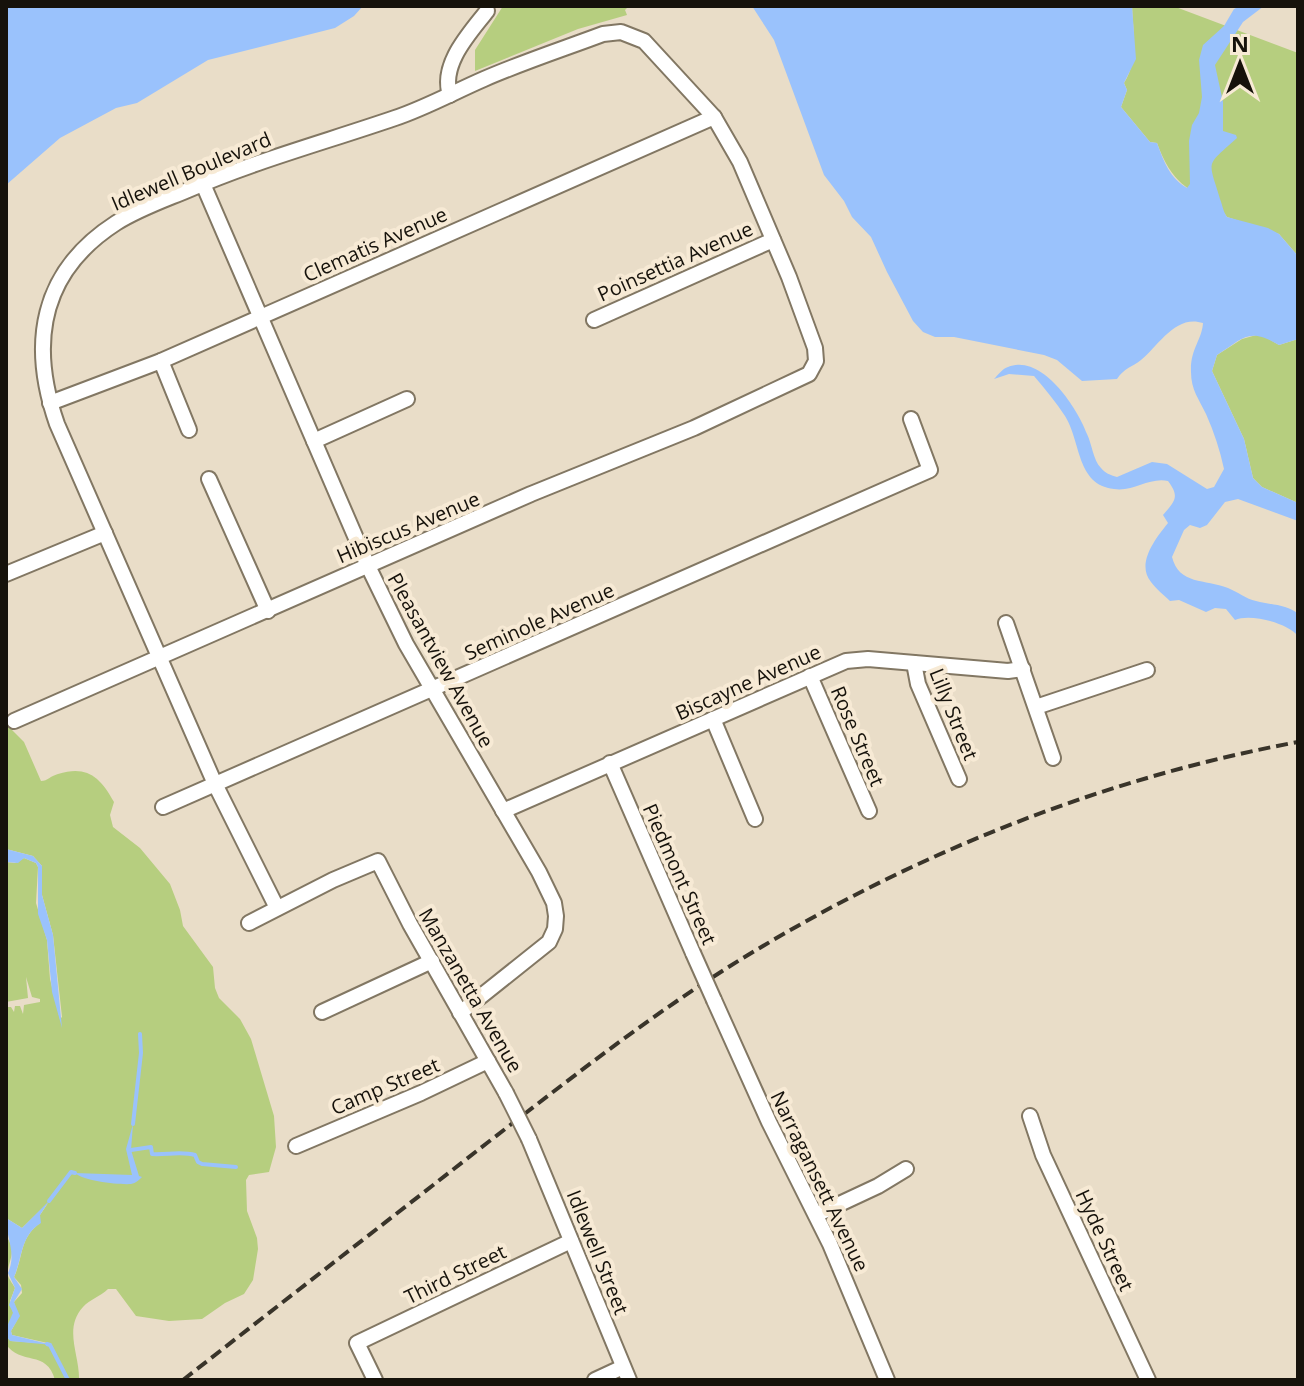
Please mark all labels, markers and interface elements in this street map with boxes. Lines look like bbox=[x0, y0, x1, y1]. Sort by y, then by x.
north arrow bbox=[1200, 24, 1280, 104]
text: N bbox=[1231, 28, 1249, 58]
street label: Idlewell Boulevard bbox=[107, 125, 275, 217]
street label: Clematis Avenue bbox=[299, 200, 451, 288]
street label: Poinsettia Avenue bbox=[593, 215, 757, 307]
street label: Hibiscus Avenue bbox=[332, 485, 484, 569]
street label: Pleasantview Avenue bbox=[382, 568, 500, 752]
street label: Seminole Avenue bbox=[460, 576, 618, 666]
street label: Biscayne Avenue bbox=[671, 638, 825, 726]
street label: Lilly Street bbox=[923, 664, 985, 764]
street label: Rose Street bbox=[825, 682, 891, 790]
street label: Piedmont Street bbox=[637, 799, 723, 949]
street label: Manzanetta Avenue bbox=[413, 903, 529, 1077]
street label: Camp Street bbox=[327, 1051, 443, 1121]
street label: Narragansett Avenue bbox=[765, 1086, 875, 1276]
street label: Hyde Street bbox=[1070, 1185, 1140, 1295]
street label: Idlewell Street bbox=[561, 1186, 635, 1318]
street label: Third Street bbox=[400, 1238, 510, 1310]

